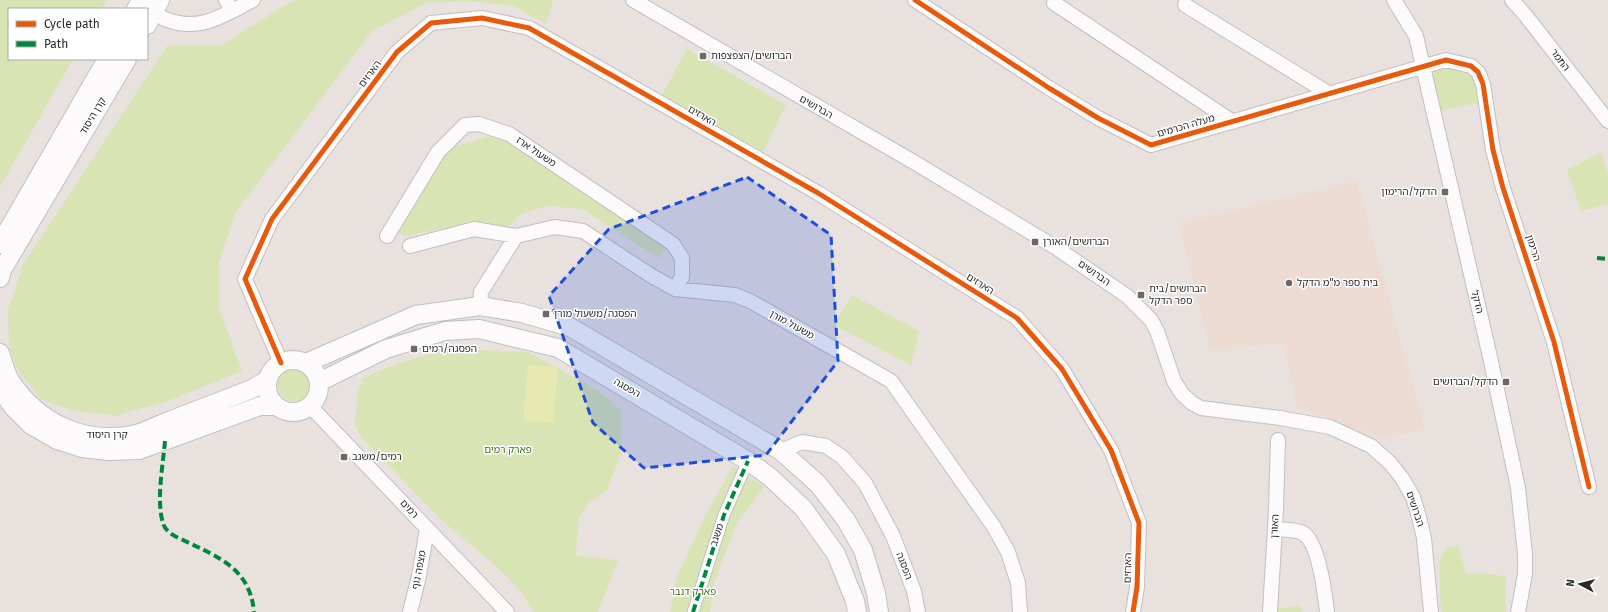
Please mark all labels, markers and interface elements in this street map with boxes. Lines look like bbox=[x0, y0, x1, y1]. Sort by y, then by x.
legend bbox=[8, 8, 148, 60]
text: Cycle path bbox=[44, 17, 100, 31]
text: Path bbox=[44, 37, 68, 51]
street label: התמר bbox=[1548, 47, 1572, 73]
place label: הברושים/הצפצפות bbox=[711, 50, 792, 62]
marker: הברושים/הצפצפות bbox=[698, 51, 708, 61]
street label: הארזים bbox=[356, 58, 384, 90]
street label: הברושים bbox=[797, 93, 835, 121]
street label: קרן היסוד bbox=[77, 95, 109, 137]
street label: הארזים bbox=[686, 103, 718, 129]
street label: מעלה הכרמים bbox=[1156, 112, 1217, 140]
street label: משעול ארז bbox=[514, 134, 559, 170]
place label: הדקל/הרימון bbox=[1381, 186, 1437, 198]
marker: הדקל/הרימון bbox=[1440, 187, 1450, 197]
street label: הרימון bbox=[1523, 233, 1543, 263]
place label: הברושים/האורן bbox=[1043, 236, 1109, 248]
marker: הברושים/האורן bbox=[1030, 237, 1040, 247]
street label: הברושים bbox=[1075, 258, 1113, 288]
street label: הארזים bbox=[964, 271, 996, 297]
place label: בית ספר מ"מ הדקל bbox=[1297, 277, 1378, 289]
marker: בית ספר מ"מ הדקל bbox=[1284, 278, 1294, 288]
place label: הברושים/בית ספר הדקל bbox=[1149, 283, 1206, 307]
street label: הדקל bbox=[1468, 289, 1486, 315]
marker: הברושים/בית ספר הדקל bbox=[1136, 290, 1146, 300]
place label: הפסגה/משעול מורן bbox=[554, 308, 637, 320]
street label: משעול מורן bbox=[768, 308, 817, 342]
marker: הפסגה/משעול מורן bbox=[541, 309, 551, 319]
place label: הפסגה/רמים bbox=[422, 343, 477, 355]
marker: הפסגה/רמים bbox=[409, 344, 419, 354]
street label: הפסגה bbox=[612, 376, 642, 400]
place label: הדקל/הברושים bbox=[1433, 376, 1498, 388]
marker: הדקל/הברושים bbox=[1501, 377, 1511, 387]
street label: קרן היסוד bbox=[86, 429, 128, 441]
park label: פארק רמים bbox=[484, 444, 532, 456]
place label: רמים/משגב bbox=[352, 451, 402, 463]
marker: רמים/משגב bbox=[339, 452, 349, 462]
street label: הברושים bbox=[1403, 490, 1427, 528]
street label: רמים bbox=[397, 497, 421, 521]
street label: האורן bbox=[1268, 514, 1282, 538]
street label: משגב bbox=[708, 522, 726, 548]
street label: מצפה נוף bbox=[409, 549, 429, 591]
street label: הפסגה bbox=[893, 550, 915, 582]
street label: הארזים bbox=[1121, 552, 1135, 584]
north arrow bbox=[1560, 564, 1600, 604]
text: N bbox=[1564, 578, 1577, 587]
park label: פארק דנבר bbox=[670, 586, 716, 598]

